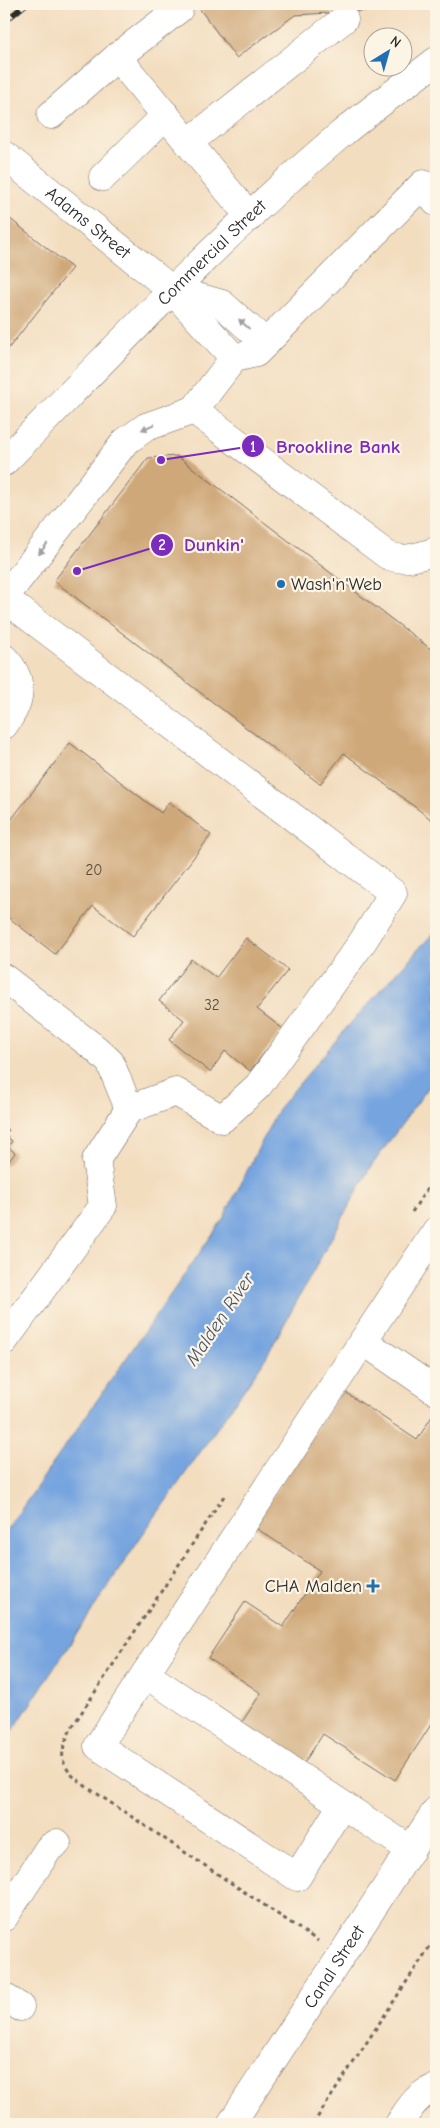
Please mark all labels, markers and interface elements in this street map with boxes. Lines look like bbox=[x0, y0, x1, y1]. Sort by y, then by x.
north arrow bbox=[362, 28, 412, 78]
text: N bbox=[387, 32, 404, 52]
street label: Adams Street bbox=[42, 182, 136, 264]
street label: Commercial Street bbox=[153, 195, 271, 310]
one-way arrow bbox=[237, 318, 250, 329]
one-way arrow bbox=[141, 423, 155, 431]
callout: Brookline Bank bbox=[241, 429, 410, 463]
text: Brookline Bank bbox=[276, 436, 401, 458]
text: 1 bbox=[250, 438, 256, 456]
callout: Dunkin' bbox=[149, 528, 254, 562]
text: Dunkin' bbox=[184, 534, 244, 556]
text: 2 bbox=[158, 536, 166, 554]
one-way arrow bbox=[38, 542, 48, 556]
place label: Wash'n'Web bbox=[291, 574, 382, 595]
marker: Wash'n'Web bbox=[275, 578, 287, 590]
house number: 20 bbox=[86, 861, 102, 879]
house number: 32 bbox=[204, 996, 220, 1014]
water label: Malden River bbox=[180, 1267, 260, 1370]
place label: CHA Malden bbox=[265, 1576, 362, 1597]
marker: CHA Malden bbox=[366, 1579, 380, 1593]
street label: Canal Street bbox=[299, 1921, 369, 2012]

